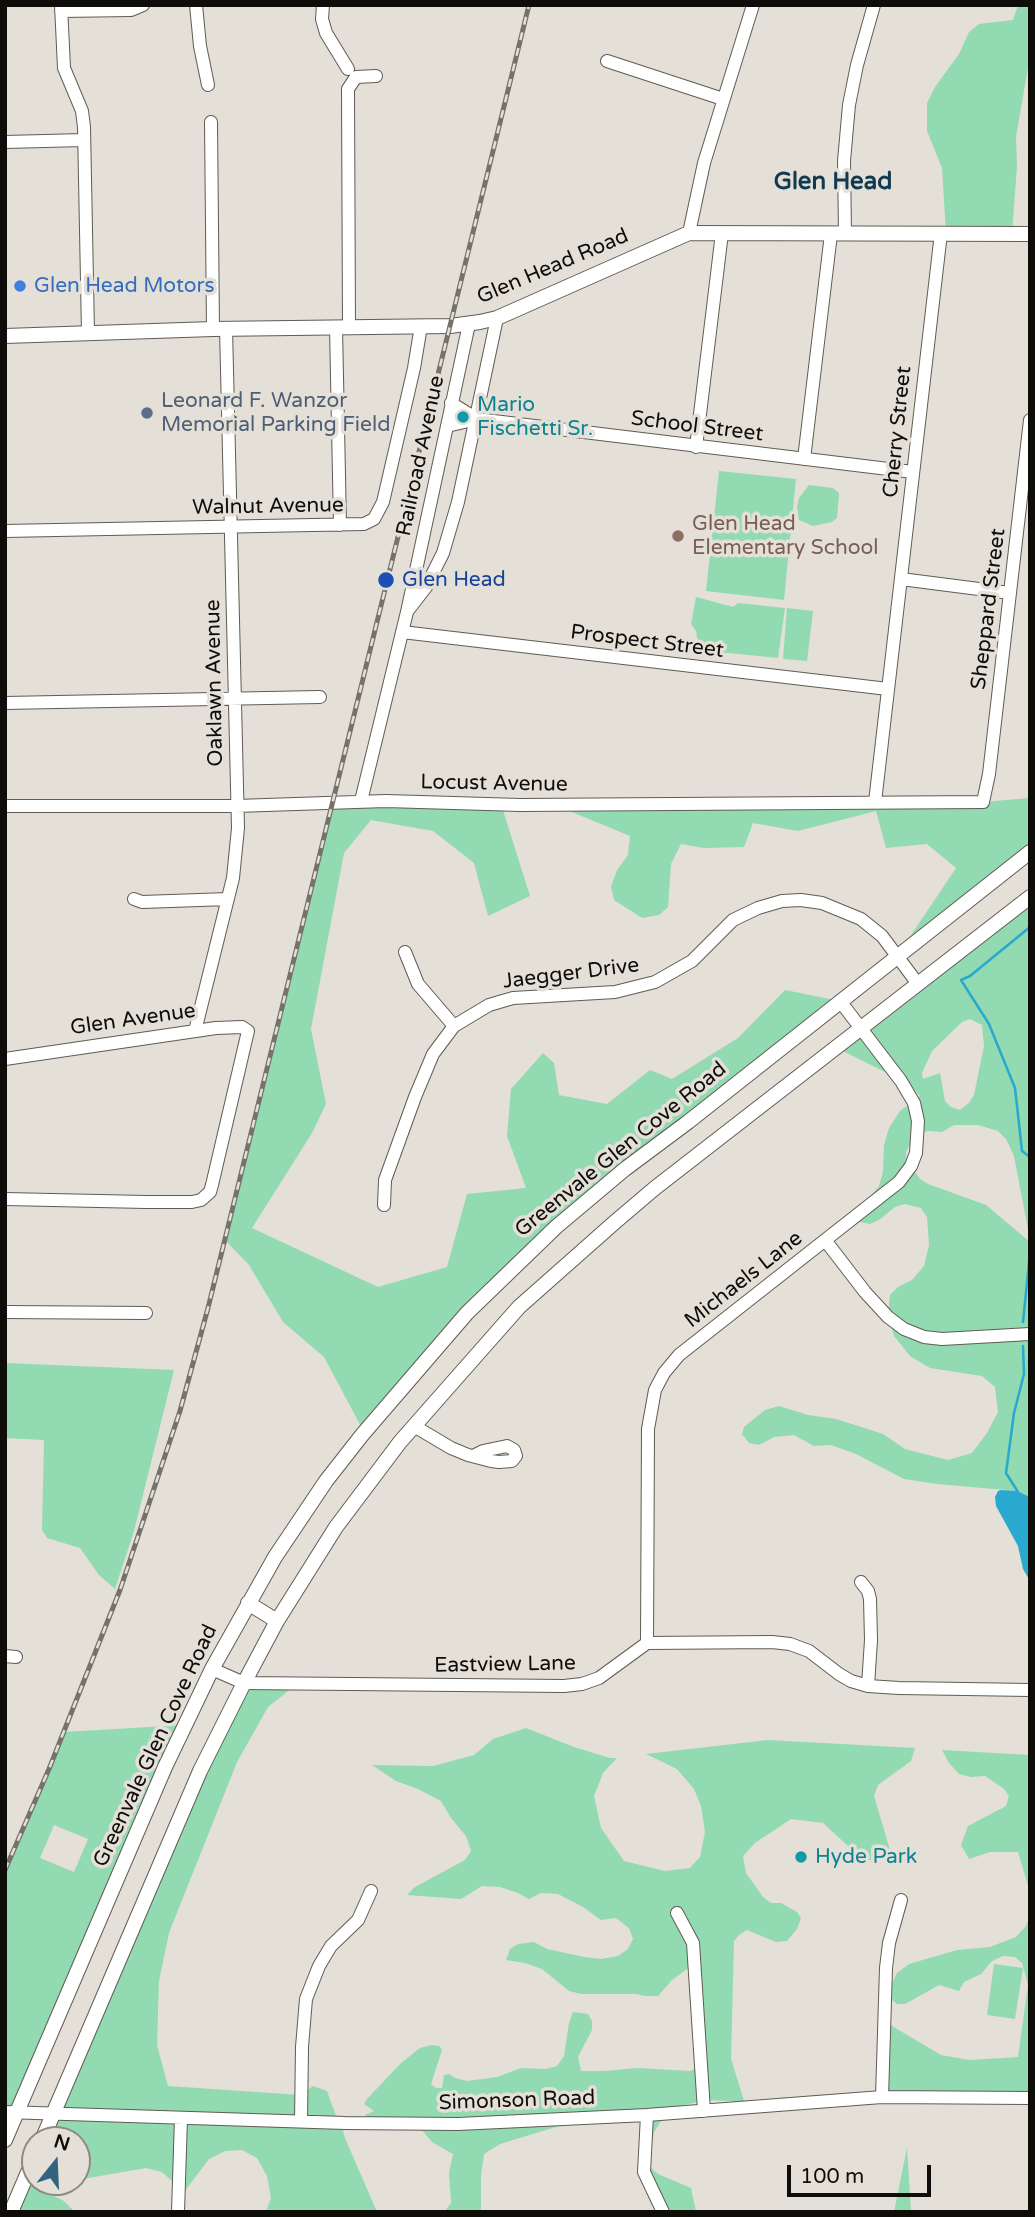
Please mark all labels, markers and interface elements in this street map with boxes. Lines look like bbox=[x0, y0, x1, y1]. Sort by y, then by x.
district label: Glen Head bbox=[774, 169, 892, 197]
street label: Glen Head Road bbox=[474, 224, 632, 310]
place label: Glen Head Motors bbox=[34, 273, 215, 299]
marker: Glen Head Motors bbox=[12, 278, 28, 294]
street label: Cherry Street bbox=[879, 365, 917, 499]
street label: Railroad Avenue bbox=[392, 373, 450, 539]
place label: Leonard F. Wanzor Memorial Parking Field bbox=[161, 388, 390, 438]
place label: Mario Fischetti Sr. bbox=[477, 392, 593, 442]
marker: Leonard F. Wanzor Memorial Parking Field bbox=[139, 405, 155, 421]
street label: School Street bbox=[629, 406, 765, 448]
marker: Mario Fischetti Sr. bbox=[455, 409, 471, 425]
street label: Walnut Avenue bbox=[192, 493, 344, 521]
place label: Glen Head Elementary School bbox=[692, 511, 879, 561]
street label: Sheppard Street bbox=[967, 527, 1011, 691]
marker: Glen Head Elementary School bbox=[670, 528, 686, 544]
place label: Glen Head bbox=[402, 567, 506, 593]
marker: Glen Head bbox=[376, 570, 396, 590]
street label: Oaklawn Avenue bbox=[201, 599, 229, 767]
street label: Prospect Street bbox=[569, 620, 725, 664]
street label: Locust Avenue bbox=[420, 770, 568, 798]
street label: Jaegger Drive bbox=[501, 953, 641, 995]
street label: Glen Avenue bbox=[69, 999, 197, 1041]
street label: Greenvale Glen Cove Road bbox=[510, 1057, 732, 1243]
street label: Michaels Lane bbox=[680, 1226, 808, 1334]
street label: Greenvale Glen Cove Road bbox=[89, 1621, 223, 1871]
street label: Eastview Lane bbox=[434, 1651, 576, 1679]
place label: Hyde Park bbox=[815, 1844, 917, 1870]
marker: Hyde Park bbox=[793, 1849, 809, 1865]
street label: Simonson Road bbox=[438, 2086, 596, 2116]
north arrow bbox=[21, 2126, 91, 2196]
text: N bbox=[51, 2130, 73, 2156]
scale bar bbox=[790, 2150, 934, 2194]
text: 100 m bbox=[800, 2164, 864, 2189]

